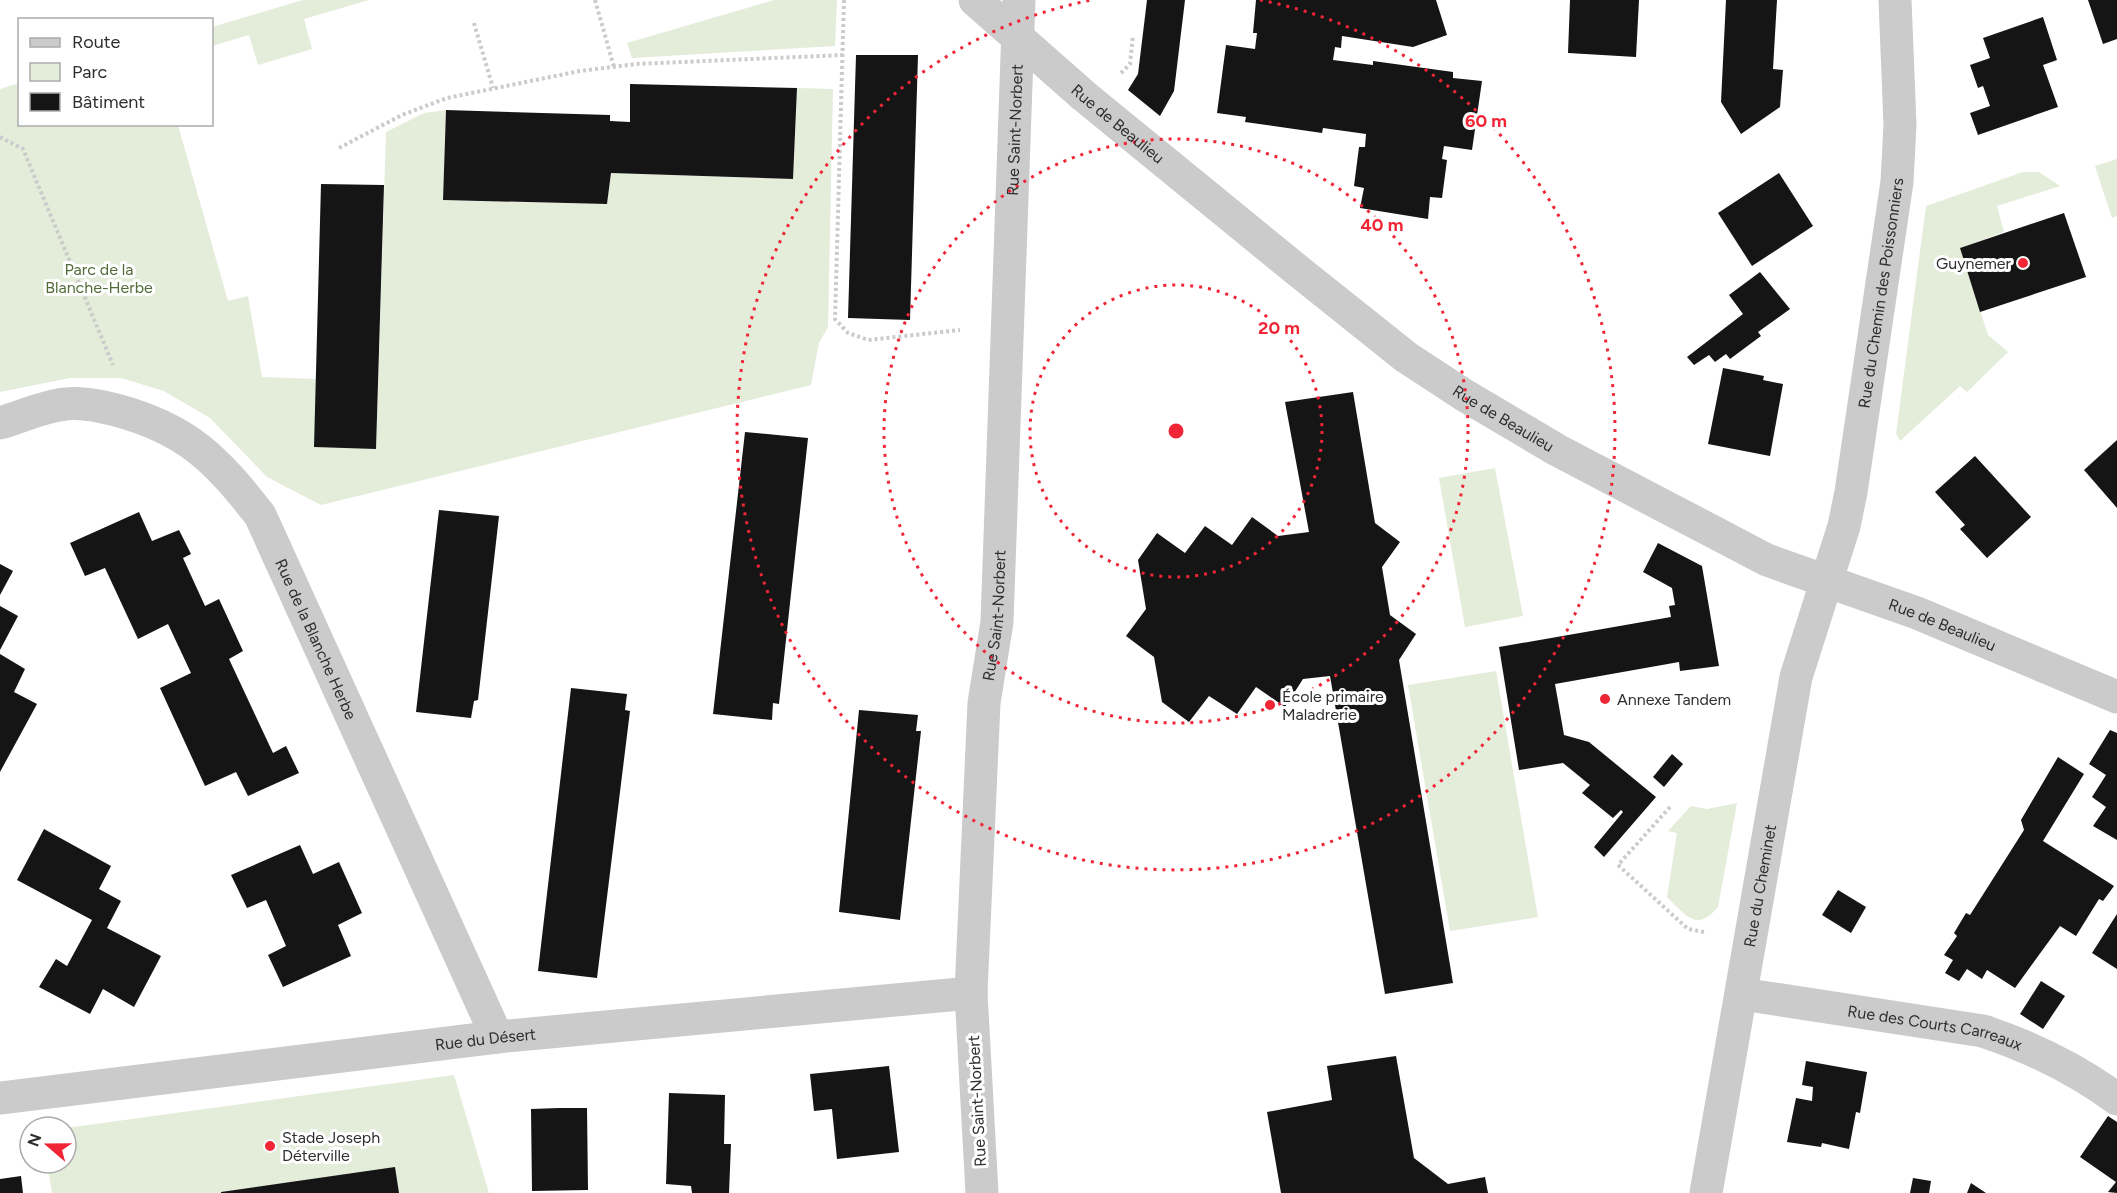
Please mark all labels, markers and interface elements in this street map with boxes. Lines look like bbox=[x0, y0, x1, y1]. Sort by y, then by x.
legend bbox=[18, 18, 213, 126]
text: Route bbox=[72, 31, 121, 53]
text: Parc bbox=[72, 61, 108, 83]
street label: Rue Saint-Norbert bbox=[1003, 64, 1026, 196]
street label: Rue de Beaulieu bbox=[1068, 80, 1168, 167]
text: Bâtiment bbox=[72, 91, 145, 113]
text: 60 m bbox=[1465, 110, 1507, 132]
street label: Rue du Chemin des Poissonniers bbox=[1854, 178, 1907, 410]
text: 40 m bbox=[1360, 214, 1404, 236]
place label: Guynemer bbox=[1936, 254, 2012, 273]
marker: Guynemer bbox=[2016, 256, 2030, 270]
park label: Parc de la Blanche-Herbe bbox=[45, 260, 153, 297]
text: 20 m bbox=[1258, 317, 1300, 339]
street label: Rue de Beaulieu bbox=[1449, 381, 1558, 456]
centre of rings bbox=[1166, 421, 1186, 441]
street label: Rue Saint-Norbert bbox=[978, 549, 1009, 682]
street label: Rue de la Blanche Herbe bbox=[272, 556, 361, 723]
street label: Rue de Beaulieu bbox=[1886, 594, 1999, 655]
place label: École primaire Maladrerie bbox=[1282, 687, 1384, 724]
place label: Annexe Tandem bbox=[1617, 690, 1731, 709]
marker: Annexe Tandem bbox=[1598, 692, 1612, 706]
marker: École primaire Maladrerie bbox=[1263, 698, 1277, 712]
street label: Rue du Cheminet bbox=[1740, 823, 1780, 948]
street label: Rue des Courts Carreaux bbox=[1846, 1001, 2026, 1054]
street label: Rue du Désert bbox=[434, 1024, 537, 1054]
street label: Rue Saint-Norbert bbox=[964, 1035, 990, 1167]
north arrow bbox=[18, 1115, 78, 1175]
place label: Stade Joseph Déterville bbox=[282, 1128, 380, 1165]
text: N bbox=[23, 1131, 45, 1149]
marker: Stade Joseph Déterville bbox=[263, 1139, 277, 1153]

